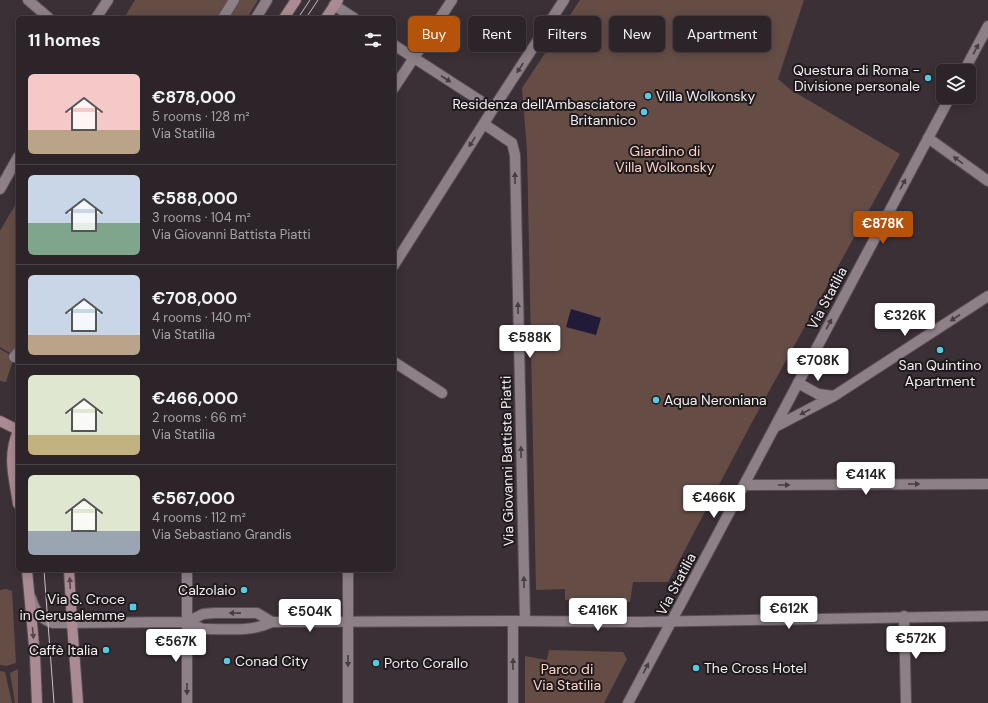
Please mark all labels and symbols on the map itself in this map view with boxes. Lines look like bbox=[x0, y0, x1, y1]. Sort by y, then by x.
one-way arrow bbox=[973, 43, 979, 55]
place label: Questura di Roma - Divisione personale bbox=[793, 61, 920, 95]
one-way arrow bbox=[516, 62, 523, 74]
marker: Questura di Roma - Divisione personale bbox=[923, 73, 933, 83]
one-way arrow bbox=[441, 75, 451, 83]
place label: Villa Wolkonsky bbox=[656, 87, 756, 105]
marker: Villa Wolkonsky bbox=[643, 91, 653, 101]
place label: Residenza dell'Ambasciatore Britannico bbox=[452, 95, 636, 129]
marker: Residenza dell'Ambasciatore Britannico bbox=[639, 107, 649, 117]
one-way arrow bbox=[468, 137, 476, 147]
park label: Giardino di Villa Wolkonsky bbox=[615, 142, 715, 176]
one-way arrow bbox=[953, 156, 963, 164]
one-way arrow bbox=[512, 171, 518, 184]
one-way arrow bbox=[900, 178, 906, 190]
pin: €878K bbox=[855, 211, 911, 245]
street label: Via Statilia bbox=[803, 264, 851, 332]
one-way arrow bbox=[515, 301, 521, 314]
pin: €326K bbox=[877, 303, 933, 337]
one-way arrow bbox=[950, 314, 960, 322]
one-way arrow bbox=[826, 318, 833, 330]
pin: €588K bbox=[502, 325, 558, 359]
marker: San Quintino Apartment bbox=[935, 345, 945, 355]
pin: €708K bbox=[790, 348, 846, 382]
place label: San Quintino Apartment bbox=[899, 356, 981, 390]
street label: Via Giovanni Battista Piatti bbox=[497, 375, 517, 547]
place label: Aqua Neroniana bbox=[664, 391, 767, 409]
marker: Aqua Neroniana bbox=[651, 395, 661, 405]
one-way arrow bbox=[799, 409, 811, 415]
one-way arrow bbox=[518, 445, 524, 458]
pin: €414K bbox=[838, 462, 894, 496]
one-way arrow bbox=[908, 481, 921, 487]
one-way arrow bbox=[778, 482, 791, 488]
pin: €466K bbox=[686, 485, 742, 519]
street label: Via Statilia bbox=[652, 550, 700, 618]
one-way arrow bbox=[521, 575, 527, 588]
one-way arrow bbox=[67, 576, 73, 589]
place label: Calzolaio bbox=[178, 581, 236, 599]
marker: Calzolaio bbox=[239, 585, 249, 595]
place label: Via S. Croce in Gerusalemme bbox=[19, 590, 125, 624]
pin: €612K bbox=[761, 596, 817, 630]
pin: €416K bbox=[570, 598, 626, 632]
pin: €504K bbox=[282, 599, 338, 633]
marker: Via S. Croce in Gerusalemme bbox=[128, 602, 138, 612]
one-way arrow bbox=[228, 610, 241, 616]
pin: €572K bbox=[888, 626, 944, 660]
one-way arrow bbox=[30, 627, 36, 639]
pin: €567K bbox=[148, 629, 204, 663]
place label: Caffè Italia bbox=[29, 641, 98, 659]
marker: Caffè Italia bbox=[101, 645, 111, 655]
place label: Conad City bbox=[235, 652, 308, 670]
place label: Porto Corallo bbox=[384, 654, 468, 672]
one-way arrow bbox=[345, 655, 351, 668]
marker: Conad City bbox=[222, 656, 232, 666]
one-way arrow bbox=[510, 657, 516, 670]
marker: Porto Corallo bbox=[371, 658, 381, 668]
place label: The Cross Hotel bbox=[704, 659, 807, 677]
park label: Parco di Via Statilia bbox=[533, 660, 601, 694]
one-way arrow bbox=[643, 663, 649, 674]
marker: The Cross Hotel bbox=[691, 663, 701, 673]
one-way arrow bbox=[184, 683, 190, 696]

